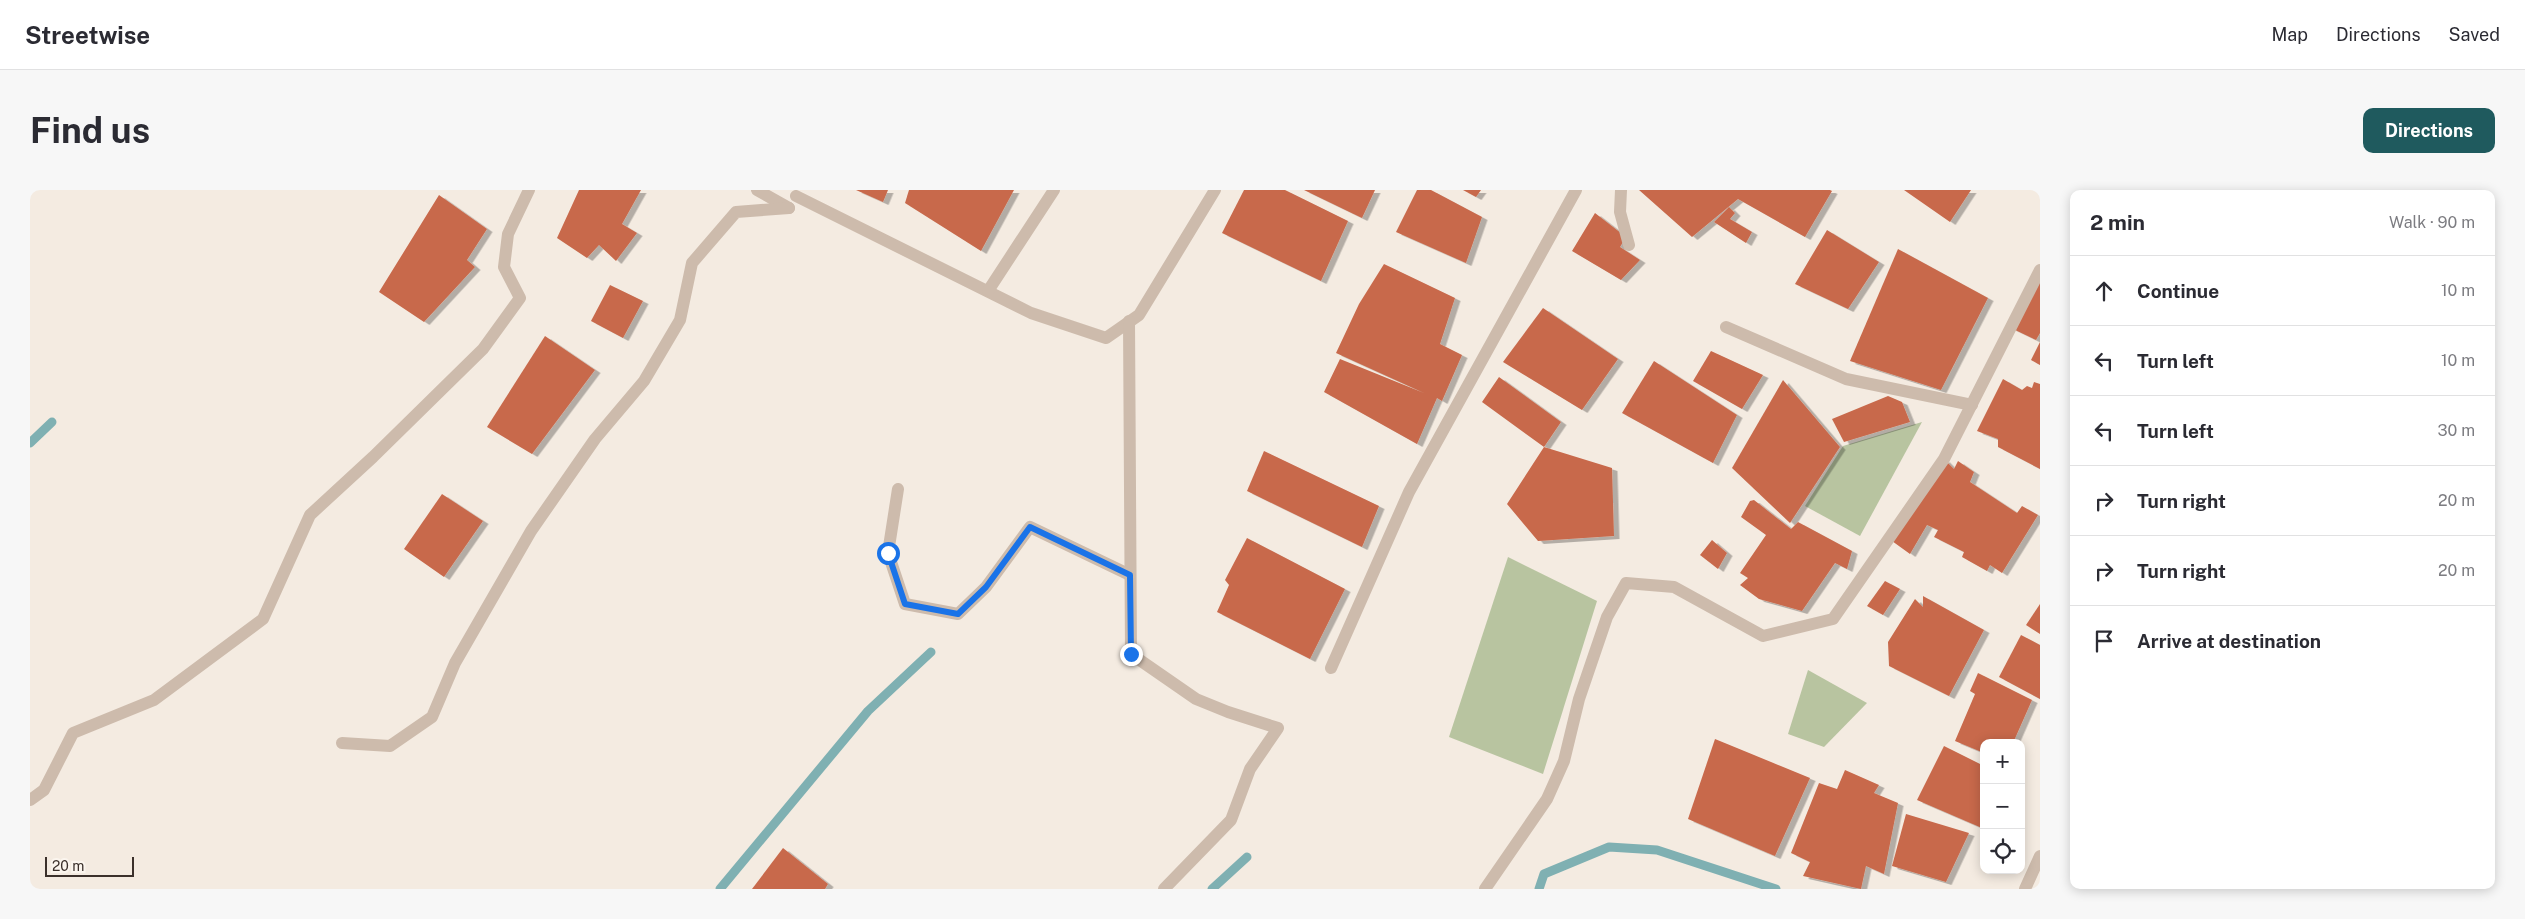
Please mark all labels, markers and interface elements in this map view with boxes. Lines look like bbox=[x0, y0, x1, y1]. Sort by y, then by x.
text: Streetwise bbox=[25, 21, 150, 49]
text: Map bbox=[2271, 24, 2308, 45]
text: Directions bbox=[2336, 24, 2421, 45]
text: Saved bbox=[2449, 24, 2500, 45]
button: Directions bbox=[2363, 108, 2495, 153]
text: Find us bbox=[30, 110, 150, 151]
text: 2 min bbox=[2090, 210, 2145, 235]
text: Walk · 90 m bbox=[2389, 213, 2475, 232]
icon: ahead bbox=[2090, 277, 2118, 305]
text: Continue bbox=[2137, 280, 2219, 302]
text: 10 m bbox=[2441, 281, 2475, 300]
icon: left bbox=[2090, 347, 2118, 375]
text: Turn left bbox=[2137, 350, 2214, 372]
text: 10 m bbox=[2441, 351, 2475, 370]
icon: left bbox=[2090, 417, 2118, 445]
text: Turn left bbox=[2137, 420, 2214, 442]
text: 30 m bbox=[2438, 421, 2475, 440]
icon: right bbox=[2090, 487, 2118, 515]
text: Turn right bbox=[2137, 490, 2226, 512]
text: 20 m bbox=[2438, 491, 2475, 510]
route start bbox=[877, 542, 900, 565]
icon: right bbox=[2090, 557, 2118, 585]
text: Turn right bbox=[2137, 560, 2226, 582]
text: 20 m bbox=[2438, 561, 2475, 580]
icon: arrive bbox=[2090, 627, 2118, 655]
text: Arrive at destination bbox=[2137, 630, 2321, 652]
route end bbox=[1120, 643, 1143, 666]
map controls bbox=[1980, 739, 2025, 874]
button: + bbox=[1980, 739, 2025, 784]
button: − bbox=[1980, 784, 2025, 829]
button: locate bbox=[1980, 829, 2025, 874]
scale bar bbox=[45, 854, 134, 877]
text: 20 m bbox=[52, 858, 84, 874]

